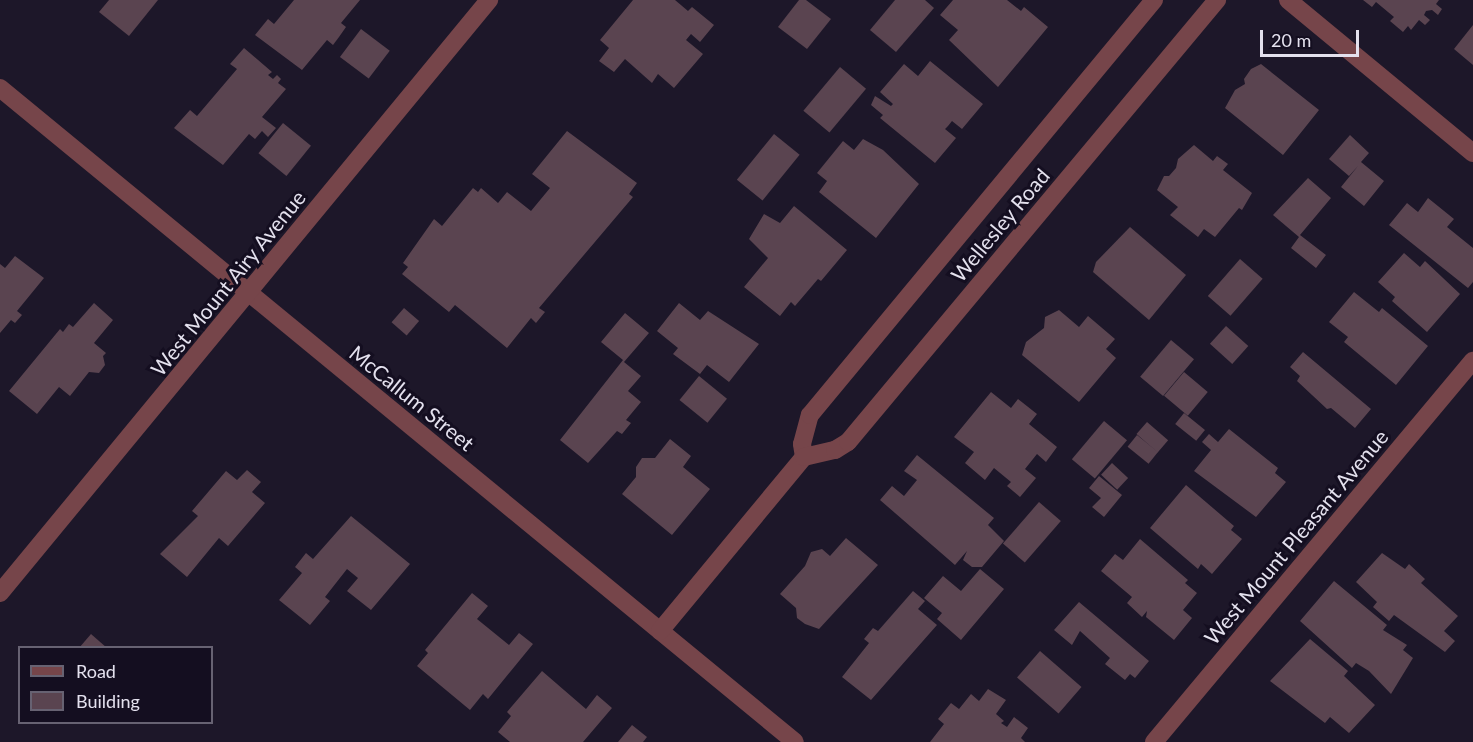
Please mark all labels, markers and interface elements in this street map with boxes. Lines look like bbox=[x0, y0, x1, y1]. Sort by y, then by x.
scale bar bbox=[1263, 18, 1362, 56]
text: 20 m bbox=[1271, 29, 1311, 51]
street label: Wellesley Road bbox=[945, 163, 1055, 287]
street label: West Mount Airy Avenue bbox=[145, 184, 311, 382]
street label: McCallum Street bbox=[345, 340, 479, 456]
street label: West Mount Pleasant Avenue bbox=[1198, 424, 1394, 650]
legend bbox=[18, 646, 213, 724]
text: Road bbox=[76, 660, 116, 682]
text: Building bbox=[76, 690, 140, 712]

